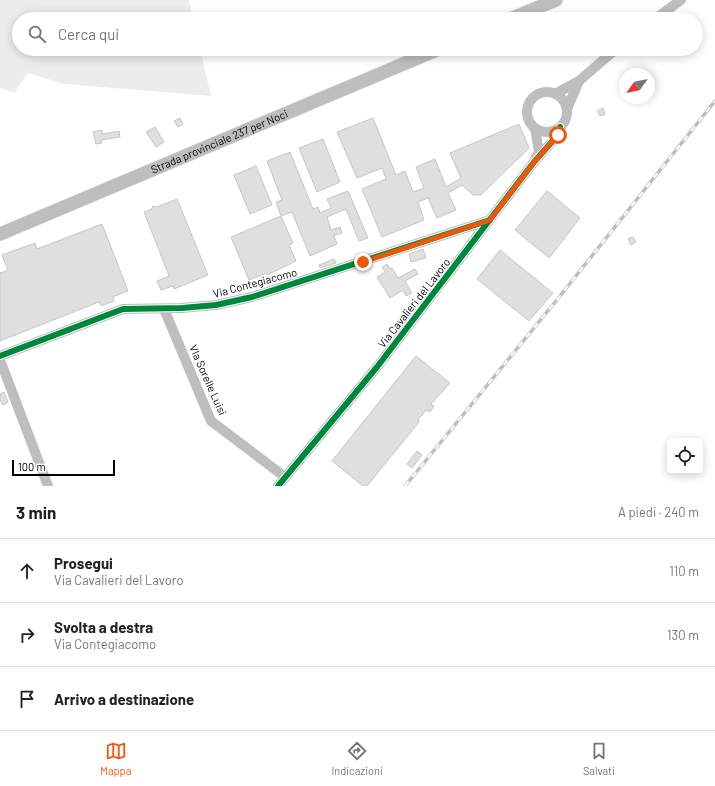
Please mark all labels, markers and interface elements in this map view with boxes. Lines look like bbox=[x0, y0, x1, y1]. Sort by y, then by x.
search box bbox=[12, 12, 703, 56]
icon: search bbox=[26, 23, 48, 45]
text: Cerca qui bbox=[58, 25, 119, 43]
north arrow bbox=[619, 68, 655, 104]
street label: Strada provinciale 237 per Noci bbox=[149, 106, 290, 176]
route start bbox=[549, 126, 567, 144]
route end bbox=[354, 253, 372, 271]
street label: Via Cavalieri del Lavoro bbox=[375, 256, 452, 350]
street label: Via Contegiacomo bbox=[211, 265, 298, 300]
street label: VIa Sorelle Luisi bbox=[187, 343, 230, 417]
map controls bbox=[667, 438, 703, 474]
button: locate bbox=[667, 438, 703, 474]
scale bar bbox=[12, 458, 115, 477]
text: 100 m bbox=[18, 460, 46, 473]
text: 3 min bbox=[16, 502, 56, 522]
text: A piedi · 240 m bbox=[618, 504, 699, 520]
text: Prosegui bbox=[54, 554, 113, 572]
icon: ahead bbox=[16, 560, 38, 582]
text: 110 m bbox=[669, 563, 699, 579]
text: Via Cavalieri del Lavoro bbox=[54, 572, 184, 588]
text: Svolta a destra bbox=[54, 618, 153, 636]
icon: right bbox=[16, 624, 38, 646]
text: 130 m bbox=[667, 627, 699, 643]
text: Via Contegiacomo bbox=[54, 636, 156, 652]
icon: arrive bbox=[16, 688, 38, 710]
text: Arrivo a destinazione bbox=[54, 690, 194, 708]
tab: Mappa bbox=[100, 740, 131, 777]
tab: Indicazioni bbox=[331, 740, 383, 777]
tab: Salvati bbox=[583, 740, 615, 777]

